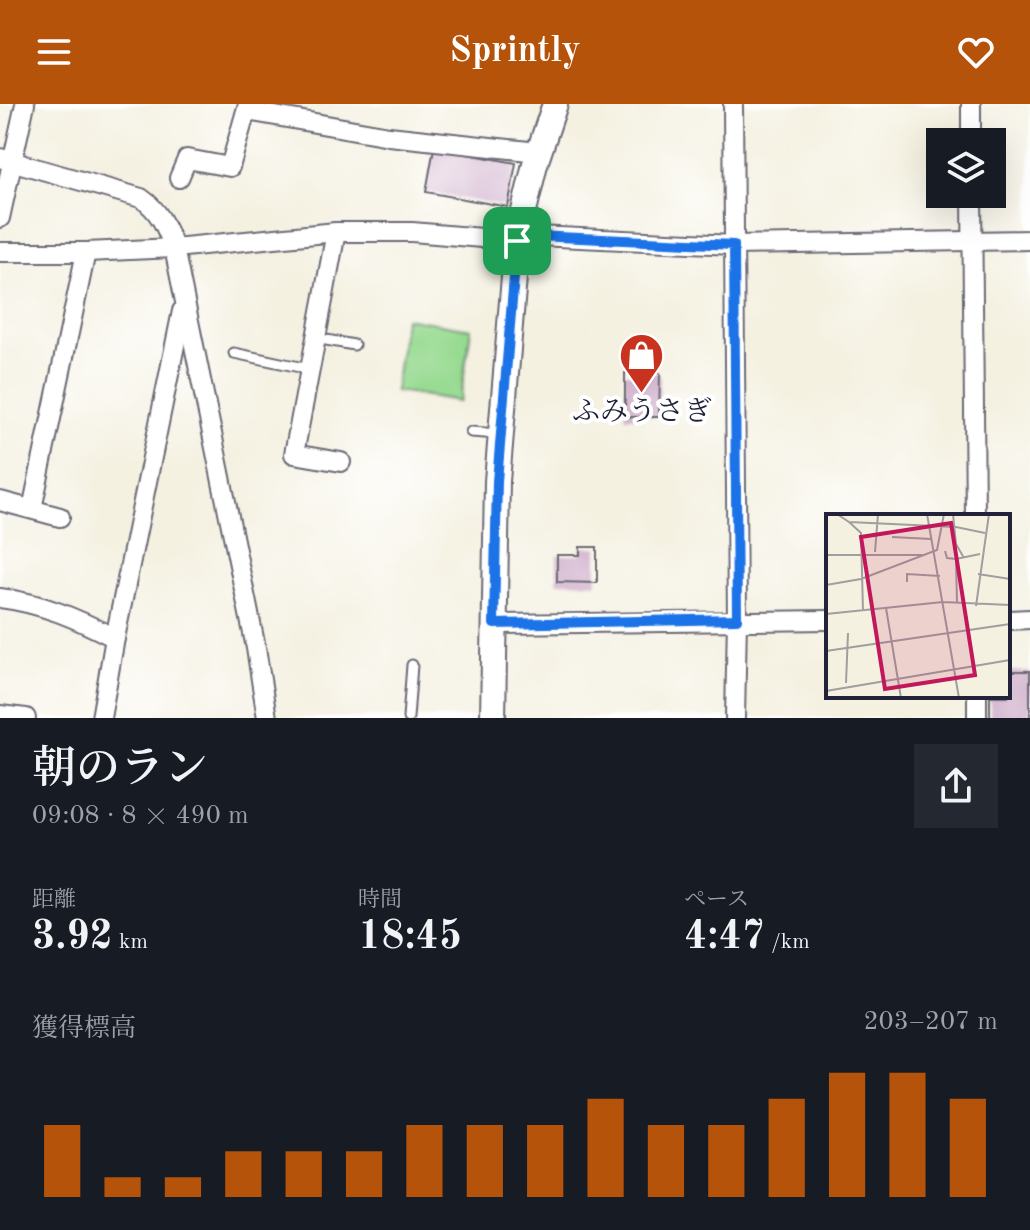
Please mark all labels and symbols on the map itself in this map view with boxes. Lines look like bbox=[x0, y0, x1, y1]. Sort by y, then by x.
pin bbox=[483, 207, 551, 275]
shop icon: ふみうさぎ bbox=[618, 332, 666, 395]
place label: ふみうさぎ bbox=[572, 396, 712, 427]
inset map bbox=[826, 514, 1010, 698]

